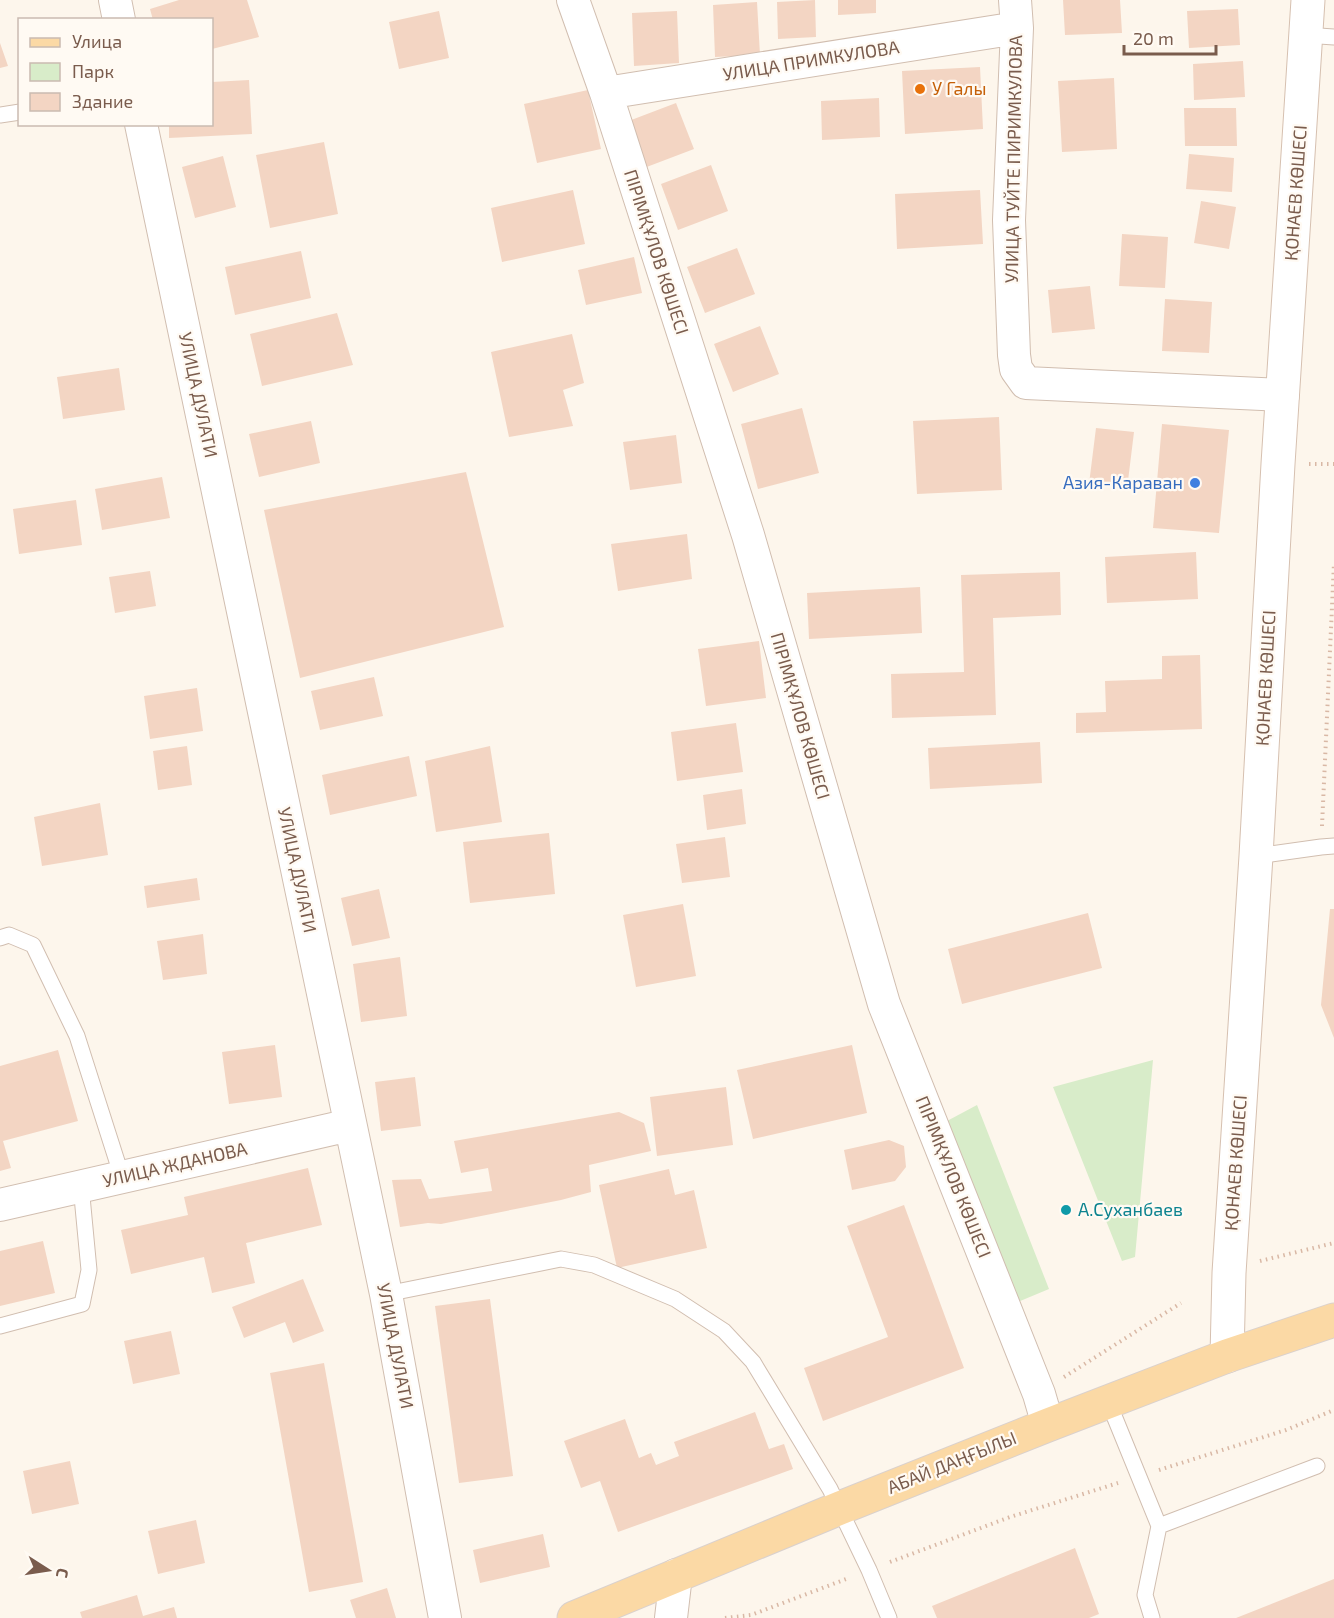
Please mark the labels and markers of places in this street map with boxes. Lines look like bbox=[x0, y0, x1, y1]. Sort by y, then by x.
place label: У Галы bbox=[932, 77, 986, 99]
marker: У Галы bbox=[913, 82, 927, 96]
place label: Азия-Караван bbox=[1063, 471, 1183, 493]
marker: Азия-Караван bbox=[1188, 476, 1202, 490]
place label: А.Суханбаев bbox=[1078, 1198, 1183, 1220]
marker: А.Суханбаев bbox=[1059, 1203, 1073, 1217]

